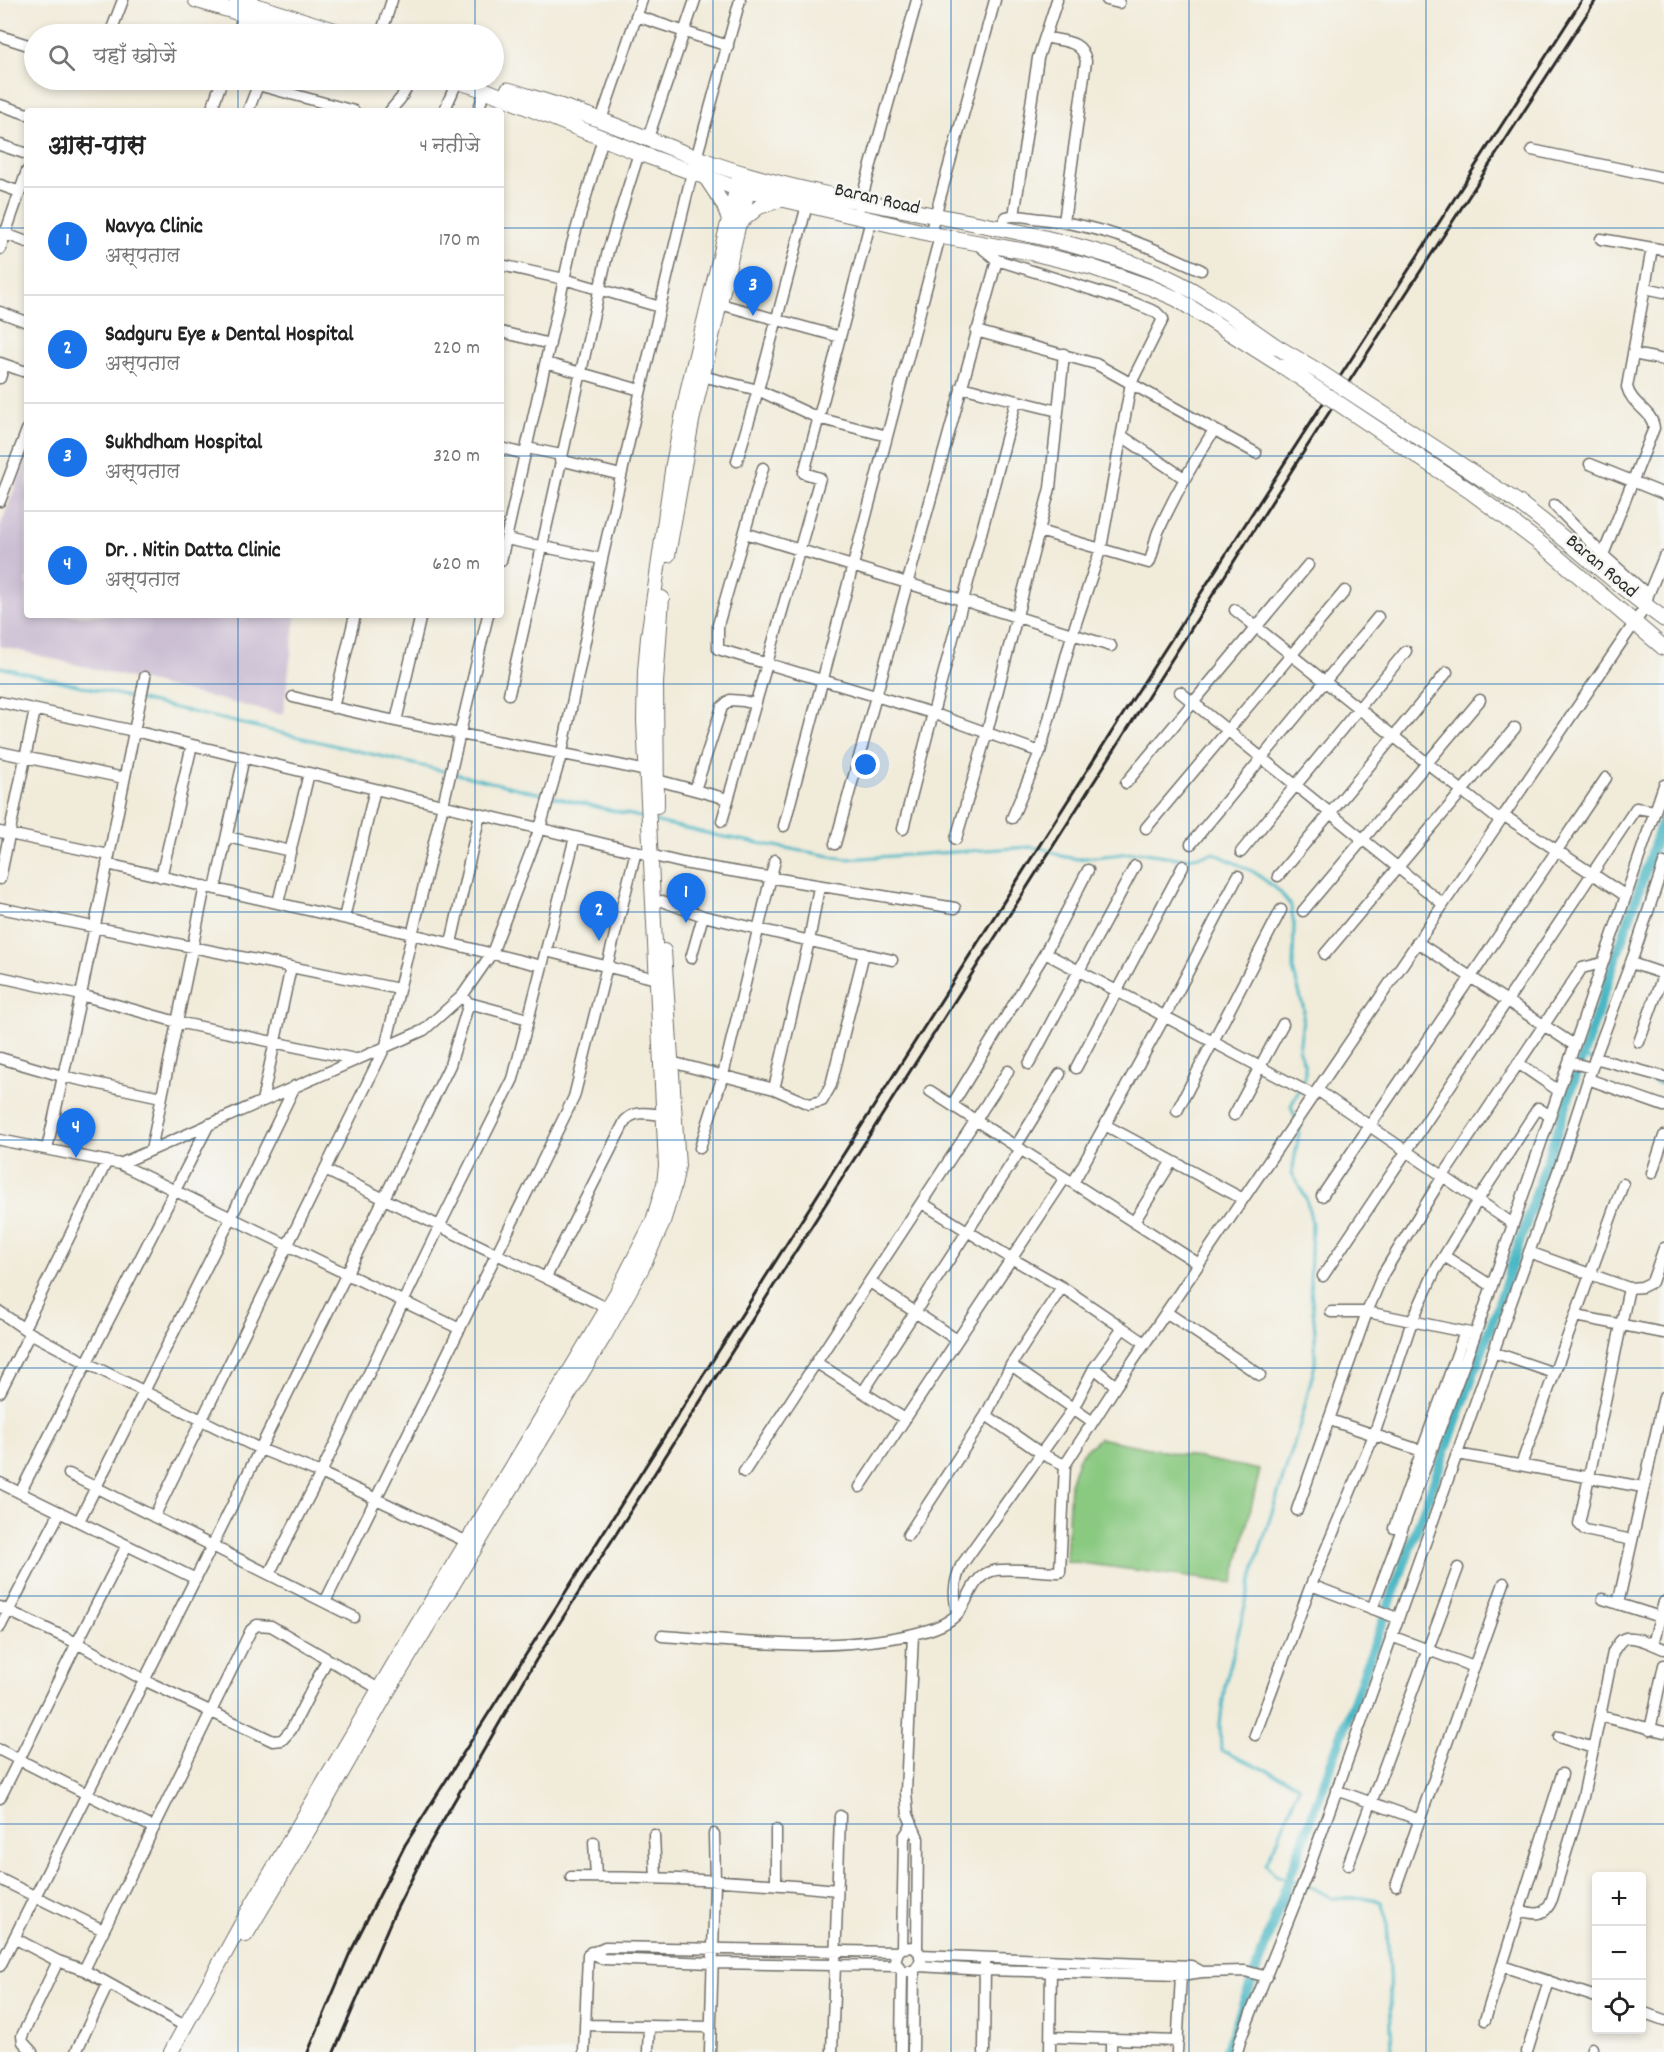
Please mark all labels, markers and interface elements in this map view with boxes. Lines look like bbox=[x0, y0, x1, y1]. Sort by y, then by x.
search box bbox=[24, 24, 504, 90]
icon: search bbox=[45, 41, 78, 74]
text: यहाँ खोजें bbox=[93, 42, 176, 73]
text: आस-पास bbox=[48, 129, 145, 166]
text: 4 नतीजे bbox=[419, 133, 480, 161]
street label: Baran Road bbox=[832, 177, 922, 223]
text: Navya Clinic bbox=[105, 212, 203, 243]
text: 1 bbox=[65, 227, 70, 255]
text: 170 m bbox=[439, 227, 480, 255]
text: अस्पताल bbox=[105, 243, 180, 271]
pin: 3 bbox=[734, 266, 772, 316]
text: Sadguru Eye & Dental Hospital bbox=[105, 320, 354, 351]
text: 2 bbox=[63, 335, 72, 363]
text: 220 m bbox=[433, 335, 480, 363]
text: अस्पताल bbox=[105, 351, 180, 379]
text: Sukhdham Hospital bbox=[105, 428, 262, 459]
text: 3 bbox=[63, 443, 72, 471]
text: 320 m bbox=[433, 443, 480, 471]
text: अस्पताल bbox=[105, 459, 180, 487]
street label: Baran Road bbox=[1559, 528, 1643, 606]
text: Dr. . Nitin Datta Clinic bbox=[105, 536, 281, 567]
text: 4 bbox=[63, 551, 72, 579]
text: 620 m bbox=[432, 551, 480, 579]
text: अस्पताल bbox=[105, 567, 180, 595]
your location bbox=[851, 750, 880, 779]
pin: 1 bbox=[666, 874, 706, 923]
pin: 2 bbox=[580, 892, 618, 941]
pin: 4 bbox=[56, 1108, 96, 1158]
map controls bbox=[1592, 1872, 1646, 2034]
button: + bbox=[1592, 1872, 1646, 1926]
button: − bbox=[1592, 1926, 1646, 1980]
button: locate bbox=[1592, 1980, 1646, 2034]

